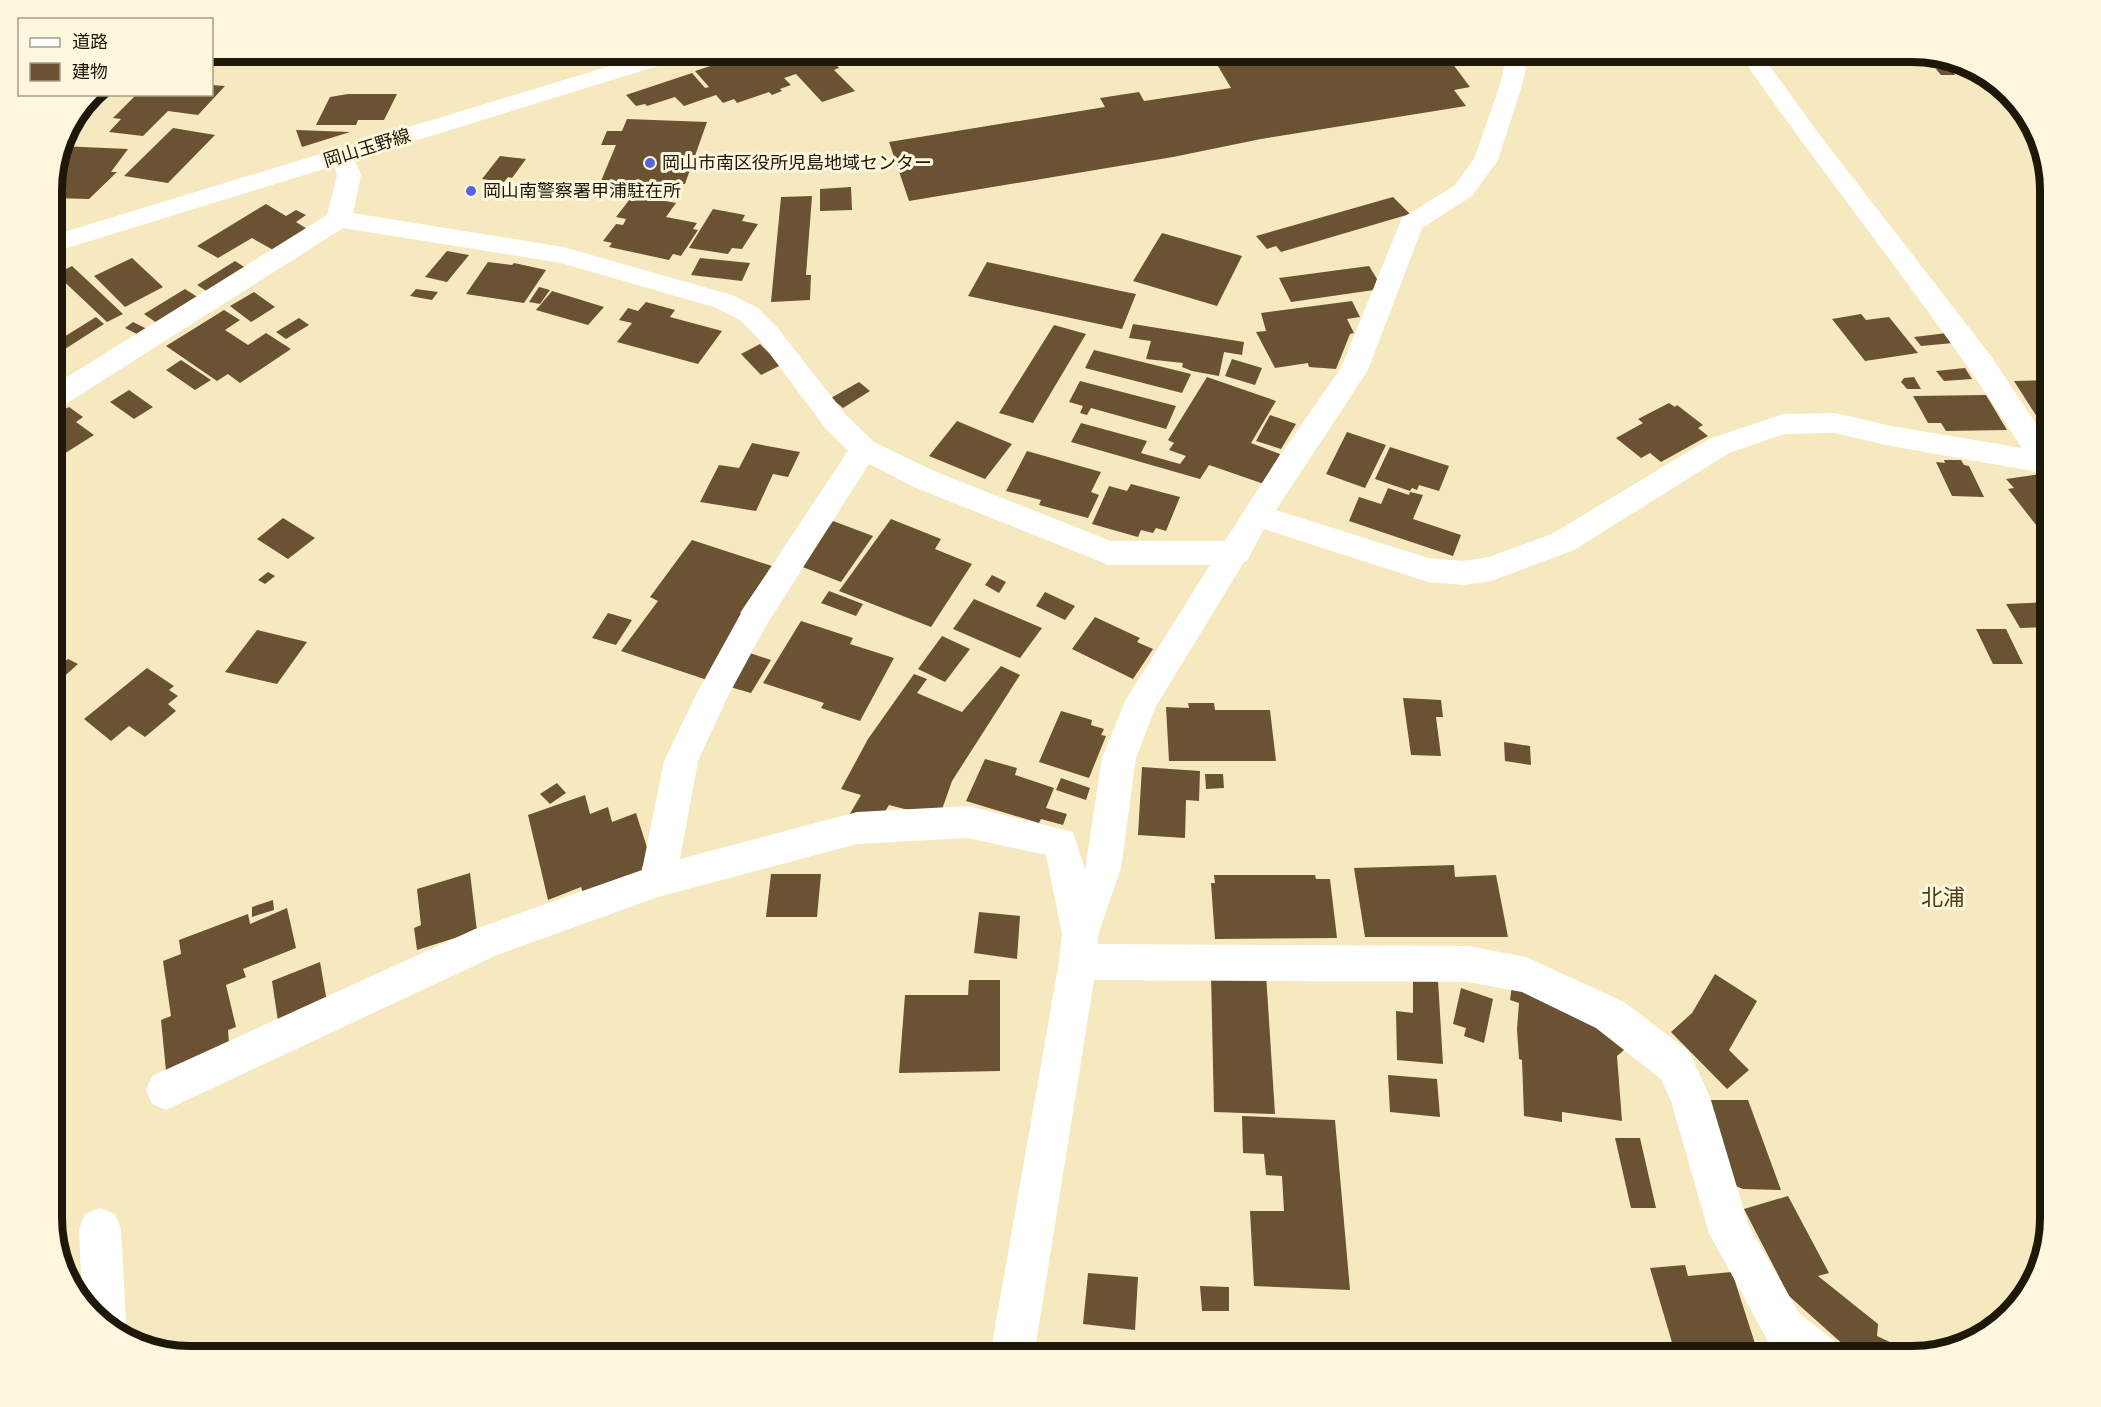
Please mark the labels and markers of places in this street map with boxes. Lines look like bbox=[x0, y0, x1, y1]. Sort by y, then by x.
place label: 岡山市南区役所児島地域センター bbox=[662, 152, 932, 173]
marker: 岡山市南区役所児島地域センター bbox=[643, 156, 657, 170]
place label: 岡山南警察署甲浦駐在所 bbox=[483, 180, 681, 201]
marker: 岡山南警察署甲浦駐在所 bbox=[464, 184, 478, 198]

